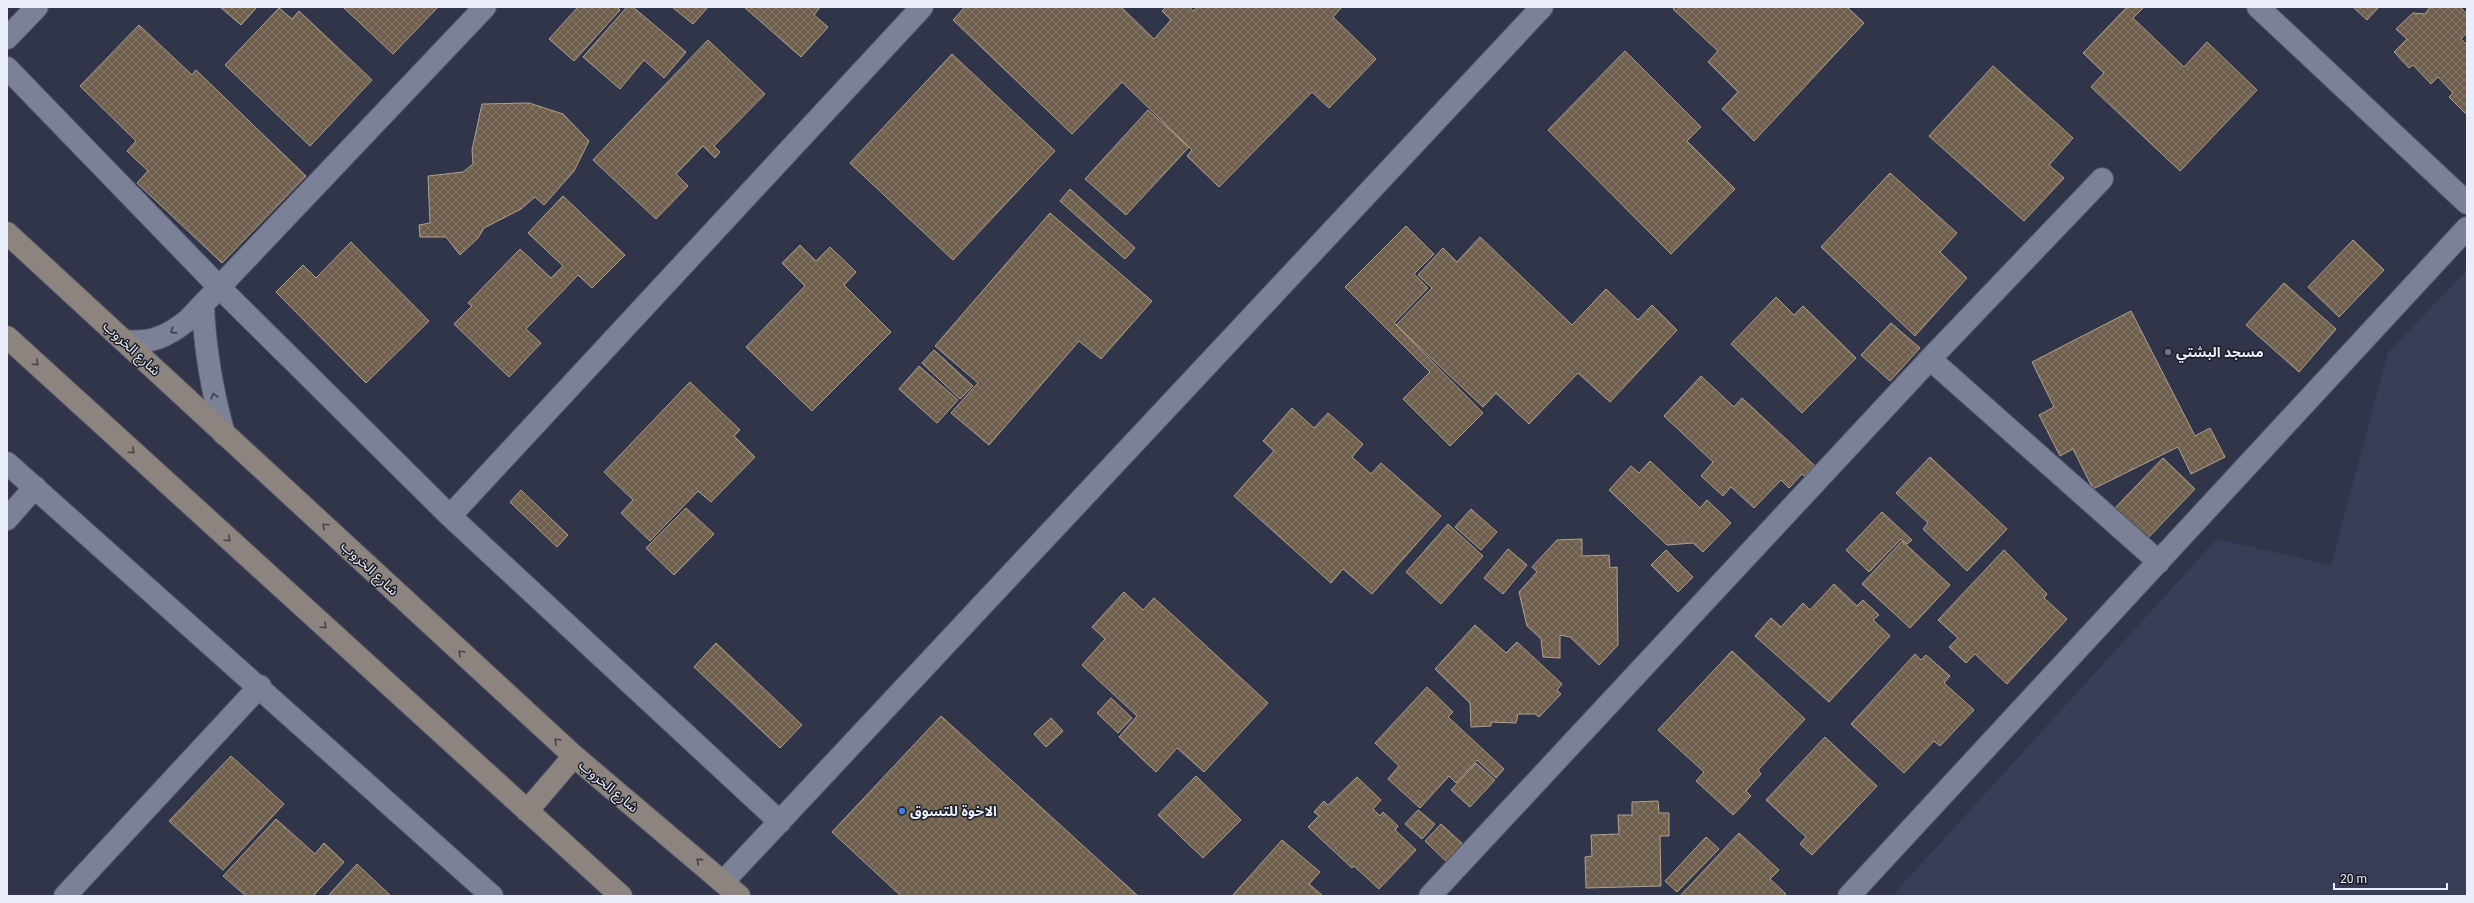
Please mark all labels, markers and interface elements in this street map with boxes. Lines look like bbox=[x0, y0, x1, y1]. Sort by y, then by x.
street label: شارع الخروب bbox=[98, 317, 164, 381]
one-way arrow bbox=[170, 326, 177, 334]
place label: مسجد البشتي bbox=[2176, 344, 2264, 363]
marker: مسجد البشتي bbox=[2163, 347, 2173, 357]
one-way arrow bbox=[31, 359, 39, 366]
one-way arrow bbox=[210, 393, 219, 400]
one-way arrow bbox=[127, 446, 135, 454]
one-way arrow bbox=[322, 524, 330, 531]
one-way arrow bbox=[223, 534, 231, 541]
street label: شارع الخروب bbox=[336, 537, 402, 601]
one-way arrow bbox=[319, 621, 327, 629]
one-way arrow bbox=[459, 650, 466, 657]
one-way arrow bbox=[554, 738, 562, 746]
street label: شارع الخروب bbox=[574, 757, 642, 818]
place label: الاخوة للتسوق bbox=[910, 803, 997, 819]
marker: الاخوة للتسوق bbox=[897, 806, 907, 816]
one-way arrow bbox=[696, 859, 703, 866]
scale bar bbox=[2334, 865, 2447, 891]
text: 20 m bbox=[2340, 872, 2367, 886]

